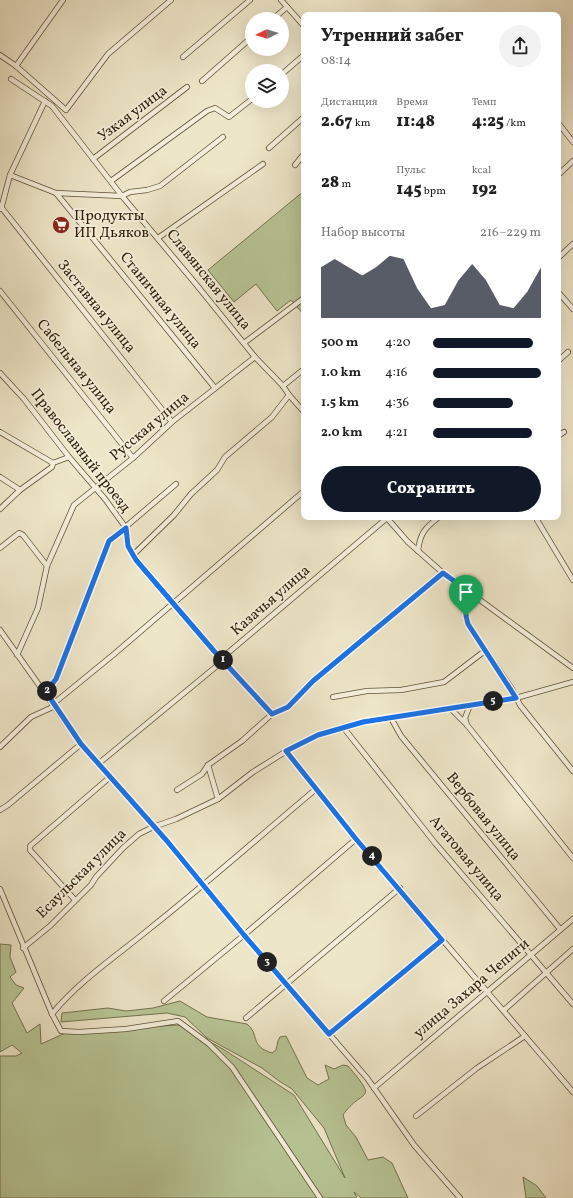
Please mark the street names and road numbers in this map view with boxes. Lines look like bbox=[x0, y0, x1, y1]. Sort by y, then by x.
street label: Узкая улица bbox=[94, 81, 172, 147]
street label: Славянская улица bbox=[161, 225, 255, 335]
street label: Станичная улица bbox=[114, 248, 206, 354]
street label: Заставная улица bbox=[52, 256, 140, 358]
street label: Сабельная улица bbox=[31, 315, 121, 419]
street label: Православный проезд bbox=[25, 385, 135, 518]
street label: Русская улица bbox=[106, 388, 194, 466]
street label: Казачья улица bbox=[227, 561, 315, 641]
street label: Вербовая улица bbox=[441, 768, 525, 866]
street label: Агатовая улица bbox=[424, 811, 508, 907]
street label: Есаульская улица bbox=[32, 824, 132, 924]
street label: улица Захара Чепиги bbox=[409, 934, 535, 1044]

